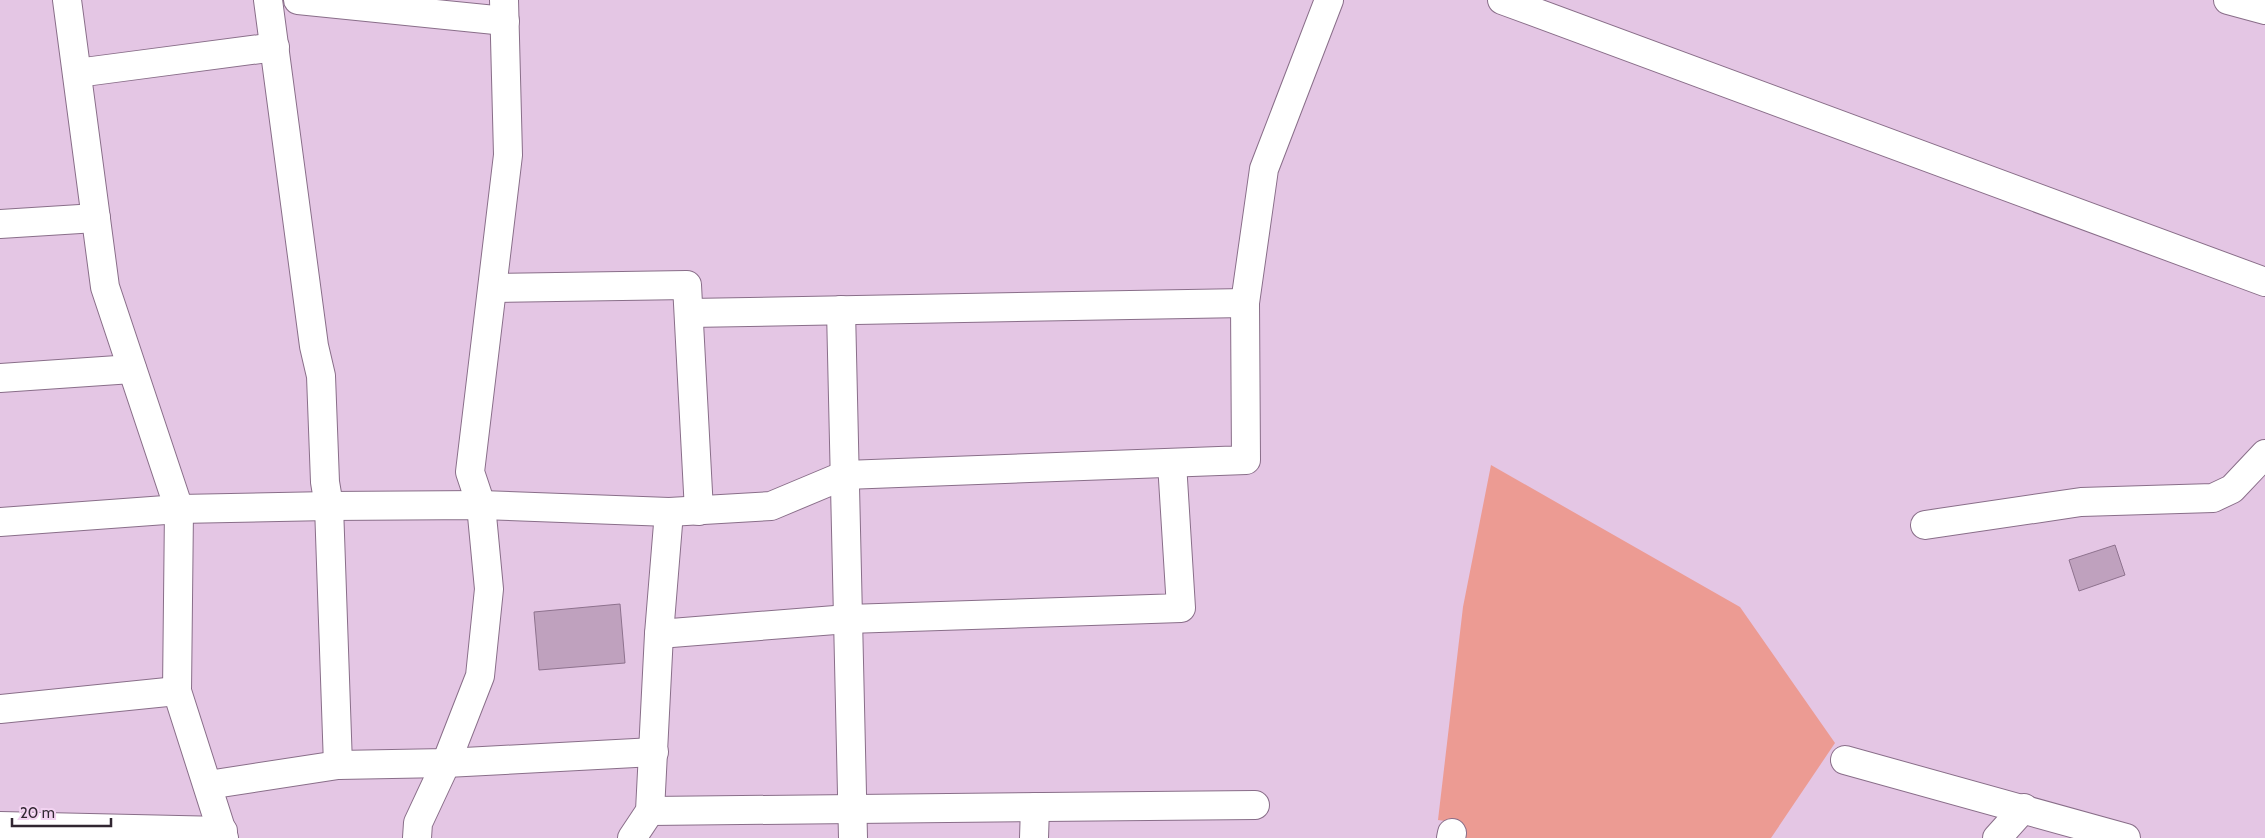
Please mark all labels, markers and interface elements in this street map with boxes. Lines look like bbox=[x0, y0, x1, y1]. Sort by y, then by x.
scale bar bbox=[12, 796, 111, 828]
text: 20 m bbox=[20, 804, 55, 822]

